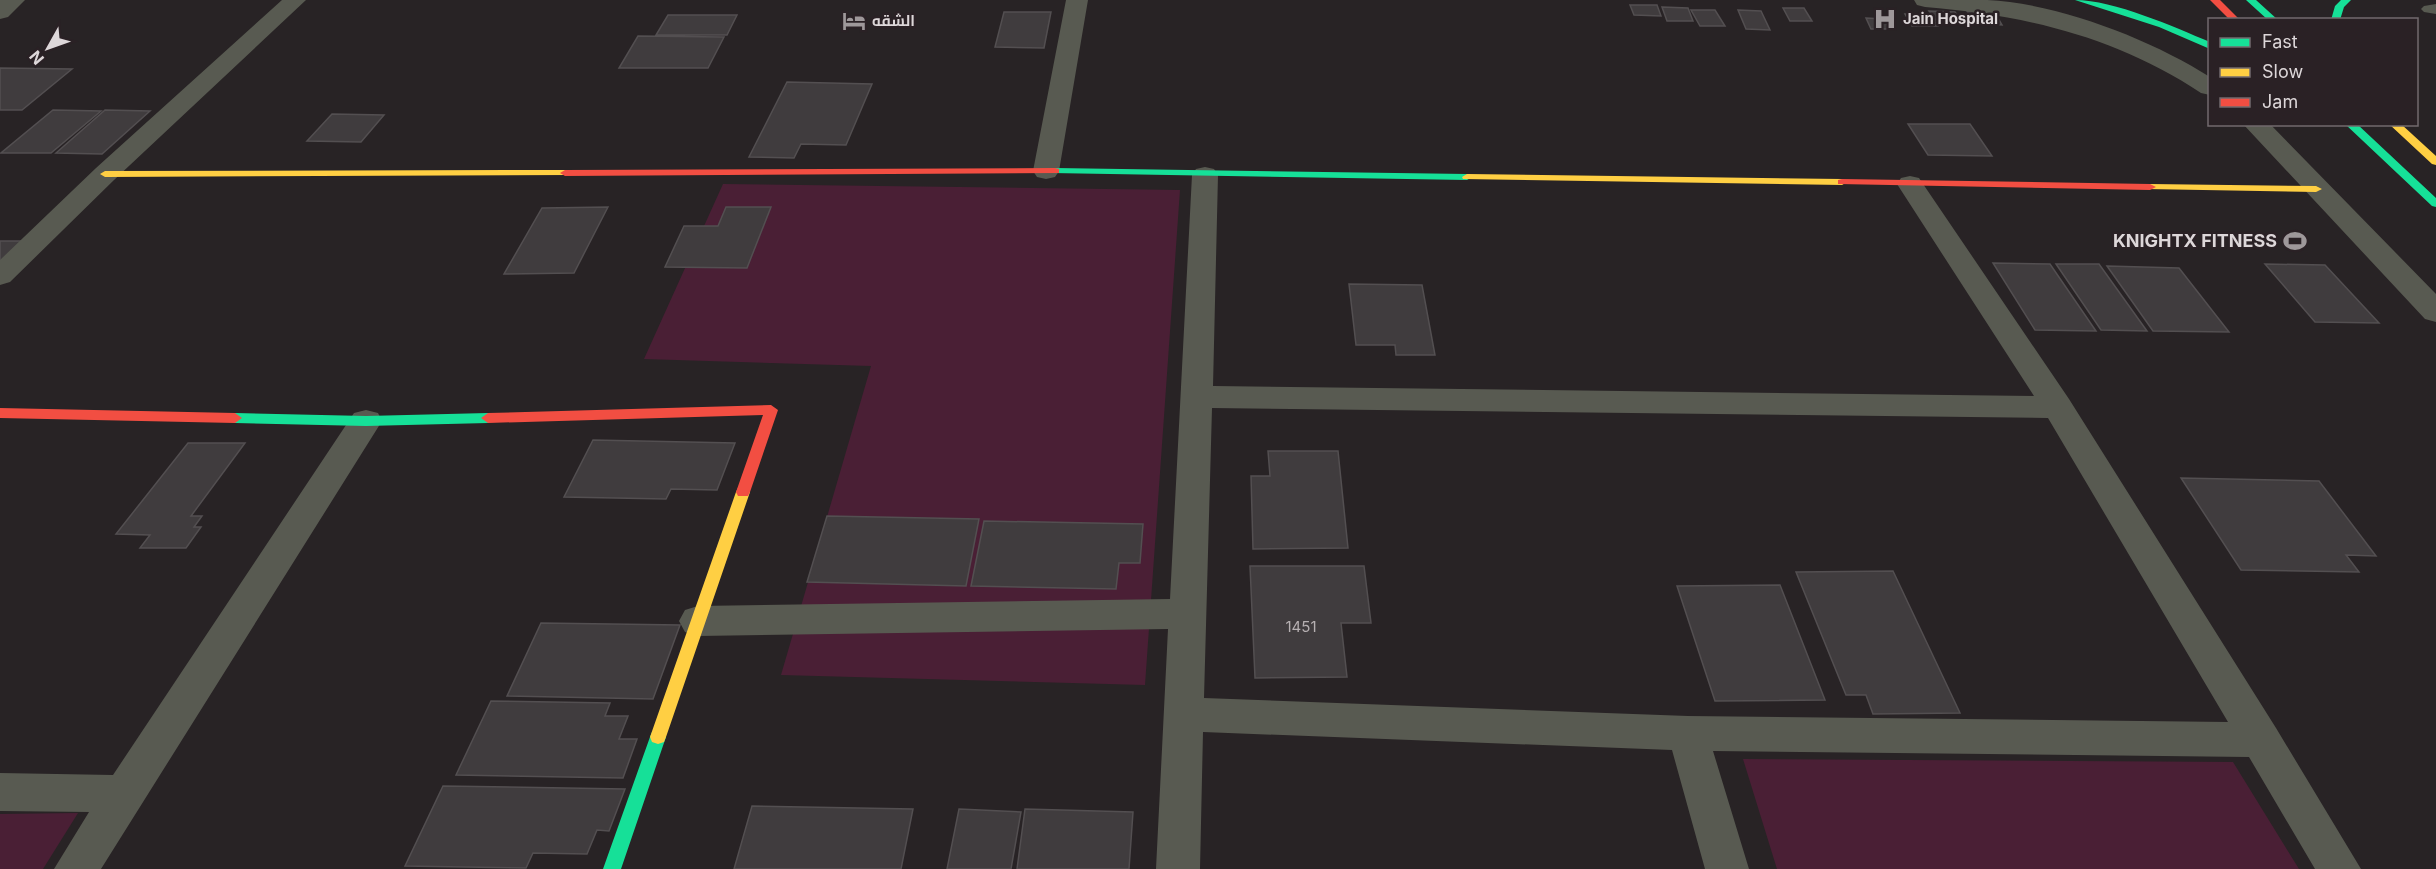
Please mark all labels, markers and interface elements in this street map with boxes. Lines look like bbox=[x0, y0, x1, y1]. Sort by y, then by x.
hospital icon: Jain Hospital bbox=[1872, 6, 1898, 32]
hotel icon: الشقه bbox=[841, 8, 867, 34]
place label: Jain Hospital bbox=[1903, 9, 1998, 28]
place label: الشقه bbox=[872, 11, 915, 30]
north arrow bbox=[18, 18, 78, 78]
legend bbox=[2208, 18, 2418, 126]
text: Fast bbox=[2262, 31, 2298, 52]
text: N bbox=[25, 47, 48, 69]
text: Slow bbox=[2262, 61, 2303, 82]
text: Jam bbox=[2262, 91, 2298, 112]
sports icon: KNIGHTX FITNESS bbox=[2282, 228, 2308, 254]
place label: KNIGHTX FITNESS bbox=[2113, 230, 2277, 251]
house number: 1451 bbox=[1285, 617, 1317, 636]

